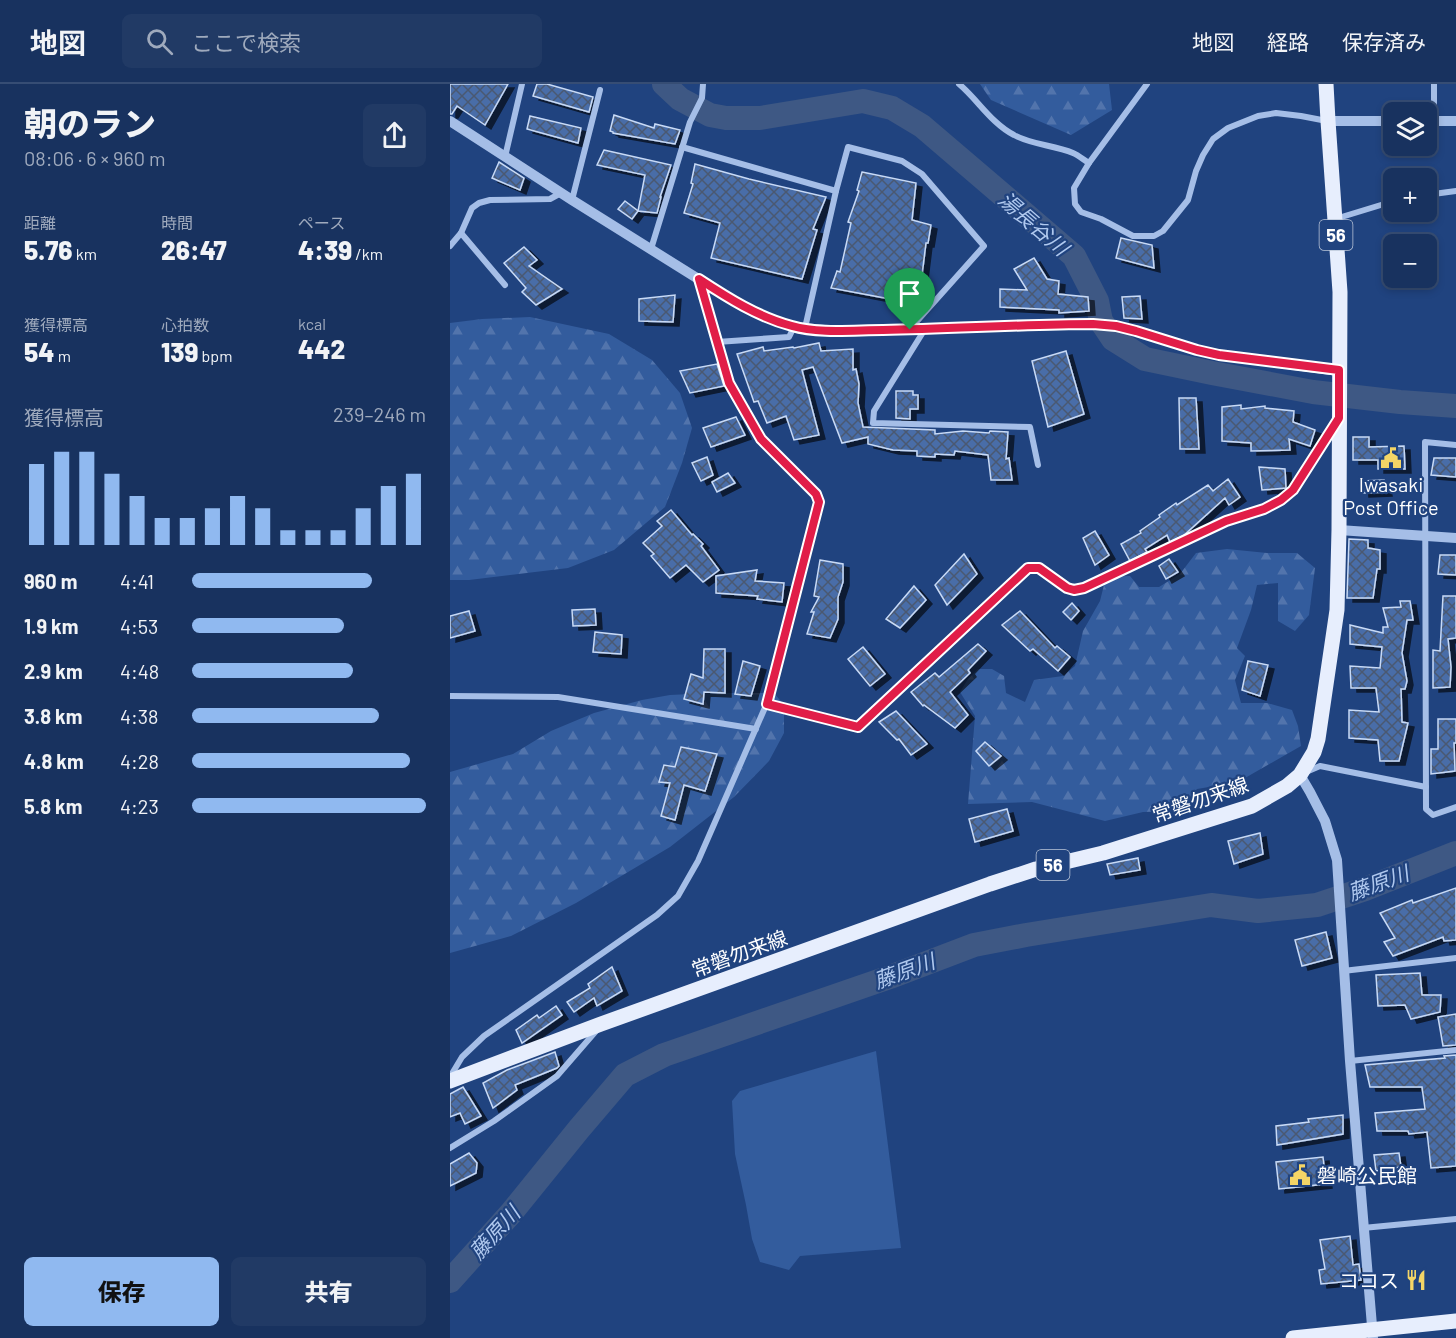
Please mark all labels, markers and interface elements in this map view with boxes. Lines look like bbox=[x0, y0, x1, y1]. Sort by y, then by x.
search box bbox=[122, 14, 542, 68]
text: 地図 bbox=[30, 25, 86, 59]
icon: search bbox=[143, 25, 176, 58]
text: ここで検索 bbox=[191, 29, 301, 55]
text: 地図 bbox=[1192, 29, 1234, 54]
text: 経路 bbox=[1267, 29, 1309, 54]
text: 保存済み bbox=[1342, 29, 1426, 54]
map controls bbox=[1383, 102, 1437, 288]
button: layers bbox=[1383, 102, 1437, 156]
text: 朝のラン bbox=[24, 103, 156, 143]
button: share bbox=[363, 104, 426, 167]
text: 08:06 · 6 × 960 m bbox=[24, 146, 166, 170]
button: + bbox=[1383, 168, 1437, 222]
water label: 湯長谷川 bbox=[994, 186, 1075, 261]
text: 距離 bbox=[24, 213, 56, 232]
text: 時間 bbox=[161, 213, 193, 232]
text: ペース bbox=[298, 213, 345, 232]
road number: 56 bbox=[1320, 220, 1352, 250]
text: 5.76 bbox=[24, 234, 72, 265]
text: 26:47 bbox=[161, 234, 227, 265]
text: 4:39 bbox=[298, 234, 352, 265]
button: − bbox=[1383, 234, 1437, 288]
text: km bbox=[72, 244, 97, 263]
text: /km bbox=[352, 244, 383, 263]
pin bbox=[884, 268, 935, 330]
icon: arrive bbox=[893, 277, 926, 310]
text: kcal bbox=[298, 314, 326, 333]
text: 獲得標高 bbox=[24, 315, 88, 334]
text: 心拍数 bbox=[161, 315, 209, 334]
text: 442 bbox=[298, 333, 345, 364]
text: 54 bbox=[24, 336, 54, 367]
text: 139 bbox=[161, 336, 198, 367]
text: m bbox=[54, 346, 71, 365]
text: bpm bbox=[198, 346, 232, 365]
text: 239–246 m bbox=[333, 402, 426, 426]
text: 獲得標高 bbox=[24, 405, 104, 429]
public building icon: Iwasaki Post Office bbox=[1379, 446, 1403, 470]
place label: Iwasaki Post Office bbox=[1343, 472, 1439, 519]
text: 960 m bbox=[24, 569, 77, 593]
text: 4:41 bbox=[120, 569, 154, 593]
text: 1.9 km bbox=[24, 614, 78, 638]
text: 4:53 bbox=[120, 614, 158, 638]
text: 2.9 km bbox=[24, 659, 83, 683]
text: 4:48 bbox=[120, 659, 159, 683]
text: 3.8 km bbox=[24, 704, 82, 728]
text: 4:38 bbox=[120, 704, 159, 728]
text: 4.8 km bbox=[24, 749, 84, 773]
text: 4:28 bbox=[120, 749, 159, 773]
street label: 常磐勿来線 bbox=[1149, 771, 1251, 827]
text: 5.8 km bbox=[24, 794, 82, 818]
text: 4:23 bbox=[120, 794, 159, 818]
road number: 56 bbox=[1036, 850, 1070, 880]
water label: 藤原川 bbox=[1344, 859, 1414, 905]
street label: 常磐勿来線 bbox=[688, 925, 790, 981]
water label: 藤原川 bbox=[870, 947, 940, 993]
public building icon: 磐崎公民館 bbox=[1288, 1163, 1312, 1187]
place label: 磐崎公民館 bbox=[1317, 1163, 1417, 1187]
water label: 藤原川 bbox=[464, 1199, 526, 1264]
button: 保存 bbox=[24, 1257, 219, 1326]
button: 共有 bbox=[231, 1257, 426, 1326]
place label: ココス bbox=[1339, 1268, 1399, 1292]
restaurant icon: ココス bbox=[1404, 1268, 1428, 1292]

